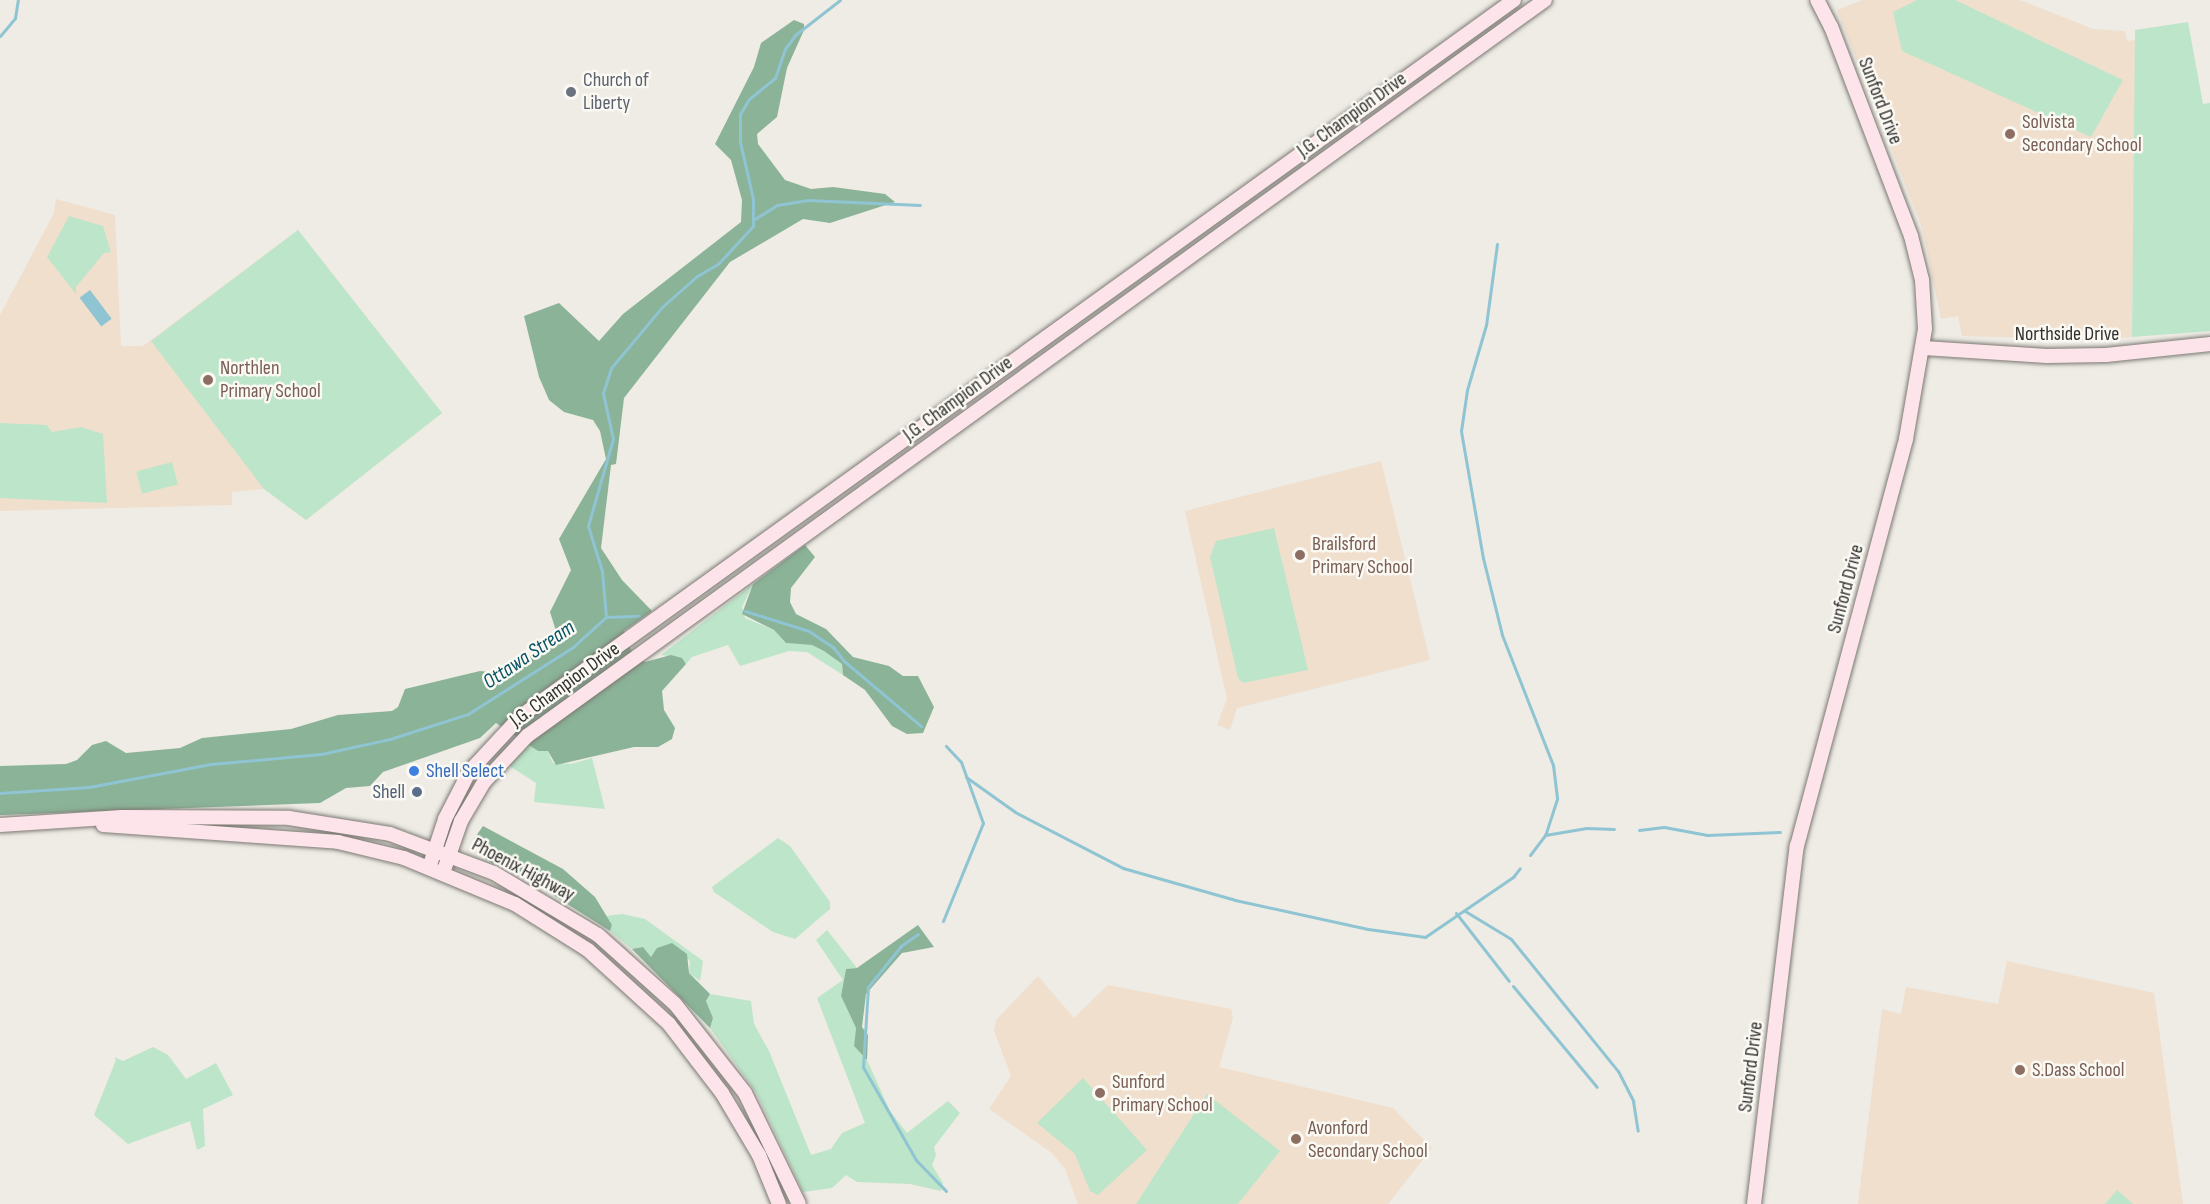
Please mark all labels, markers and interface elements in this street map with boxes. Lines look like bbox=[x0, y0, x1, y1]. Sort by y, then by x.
street label: Sunford Drive bbox=[1852, 54, 1908, 148]
street label: J.G. Champion Drive bbox=[1292, 67, 1412, 163]
place label: Church of Liberty bbox=[583, 68, 649, 115]
marker: Church of Liberty bbox=[564, 85, 578, 99]
place label: Solvista Secondary School bbox=[2022, 110, 2142, 157]
marker: Solvista Secondary School bbox=[2003, 127, 2017, 141]
street label: Northside Drive bbox=[2015, 322, 2119, 346]
street label: J.G. Champion Drive bbox=[898, 351, 1018, 447]
place label: Northlen Primary School bbox=[220, 356, 321, 403]
marker: Northlen Primary School bbox=[201, 373, 215, 387]
place label: Brailsford Primary School bbox=[1312, 532, 1413, 579]
street label: Sunford Drive bbox=[1823, 542, 1869, 636]
marker: Brailsford Primary School bbox=[1293, 548, 1307, 562]
water label: Ottawa Stream bbox=[478, 615, 580, 695]
street label: J.G. Champion Drive bbox=[505, 637, 625, 733]
place label: Shell Select bbox=[426, 759, 504, 783]
marker: Shell Select bbox=[407, 764, 421, 778]
place label: Shell bbox=[372, 780, 405, 804]
marker: Shell bbox=[410, 785, 424, 799]
street label: Phoenix Highway bbox=[467, 833, 579, 907]
street label: Sunford Drive bbox=[1734, 1020, 1768, 1114]
place label: S.Dass School bbox=[2032, 1058, 2124, 1082]
marker: S.Dass School bbox=[2013, 1063, 2027, 1077]
place label: Sunford Primary School bbox=[1112, 1070, 1213, 1117]
marker: Sunford Primary School bbox=[1093, 1086, 1107, 1100]
place label: Avonford Secondary School bbox=[1308, 1116, 1428, 1163]
marker: Avonford Secondary School bbox=[1289, 1132, 1303, 1146]

